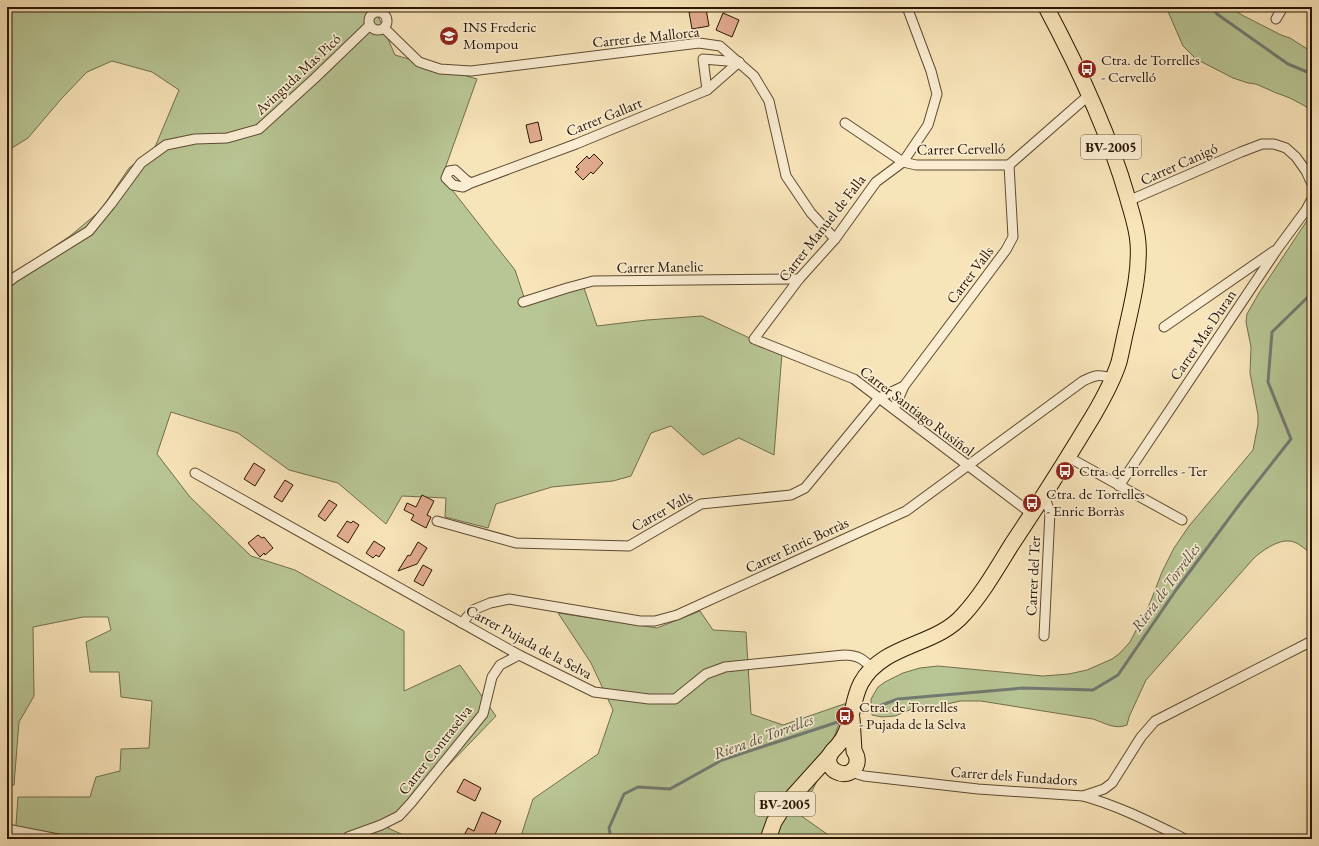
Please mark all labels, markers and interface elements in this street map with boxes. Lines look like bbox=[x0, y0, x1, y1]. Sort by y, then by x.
place label: INS Frederic Mompou bbox=[463, 17, 537, 53]
street label: Carrer de Mallorca bbox=[591, 21, 700, 52]
school or university icon: INS Frederic Mompou bbox=[438, 25, 460, 47]
street label: Avinguda Mas Picó bbox=[250, 29, 345, 119]
place label: Ctra. de Torrelles - Cervelló bbox=[1101, 50, 1200, 86]
bus stop icon: Ctra. de Torrelles - Cervelló bbox=[1076, 58, 1098, 80]
street label: Carrer Gallart bbox=[563, 93, 645, 140]
road number: BV-2005 bbox=[1081, 135, 1141, 159]
street label: Carrer Cervelló bbox=[916, 138, 1006, 159]
street label: Carrer Canigó bbox=[1137, 138, 1220, 189]
street label: Carrer Manuel de Falla bbox=[774, 170, 869, 285]
street label: Carrer Valls bbox=[942, 242, 997, 307]
street label: Carrer Manelic bbox=[616, 256, 704, 277]
street label: Carrer Mas Duran bbox=[1165, 286, 1240, 384]
street label: Carrer Santiago Rusiñol bbox=[856, 361, 979, 460]
bus stop icon: Ctra. de Torrelles - Ter bbox=[1054, 460, 1076, 482]
place label: Ctra. de Torrelles - Ter bbox=[1079, 461, 1207, 480]
place label: Ctra. de Torrelles - Enric Borràs bbox=[1046, 484, 1145, 520]
street label: Carrer Valls bbox=[628, 486, 696, 535]
bus stop icon: Ctra. de Torrelles - Enric Borràs bbox=[1021, 492, 1043, 514]
street label: Carrer Enric Borràs bbox=[742, 512, 852, 577]
street label: Carrer del Ter bbox=[1021, 536, 1044, 616]
water label: Riera de Torrelles bbox=[1126, 538, 1205, 636]
street label: Carrer Pujada de la Selva bbox=[463, 600, 596, 683]
place label: Ctra. de Torrelles - Pujada de la Selva bbox=[859, 697, 966, 733]
street label: Carrer Contraselva bbox=[394, 701, 476, 798]
bus stop icon: Ctra. de Torrelles - Pujada de la Selva bbox=[834, 705, 856, 727]
water label: Riera de Torrelles bbox=[710, 708, 817, 764]
street label: Carrer dels Fundadors bbox=[950, 762, 1078, 789]
road number: BV-2005 bbox=[755, 792, 815, 816]

